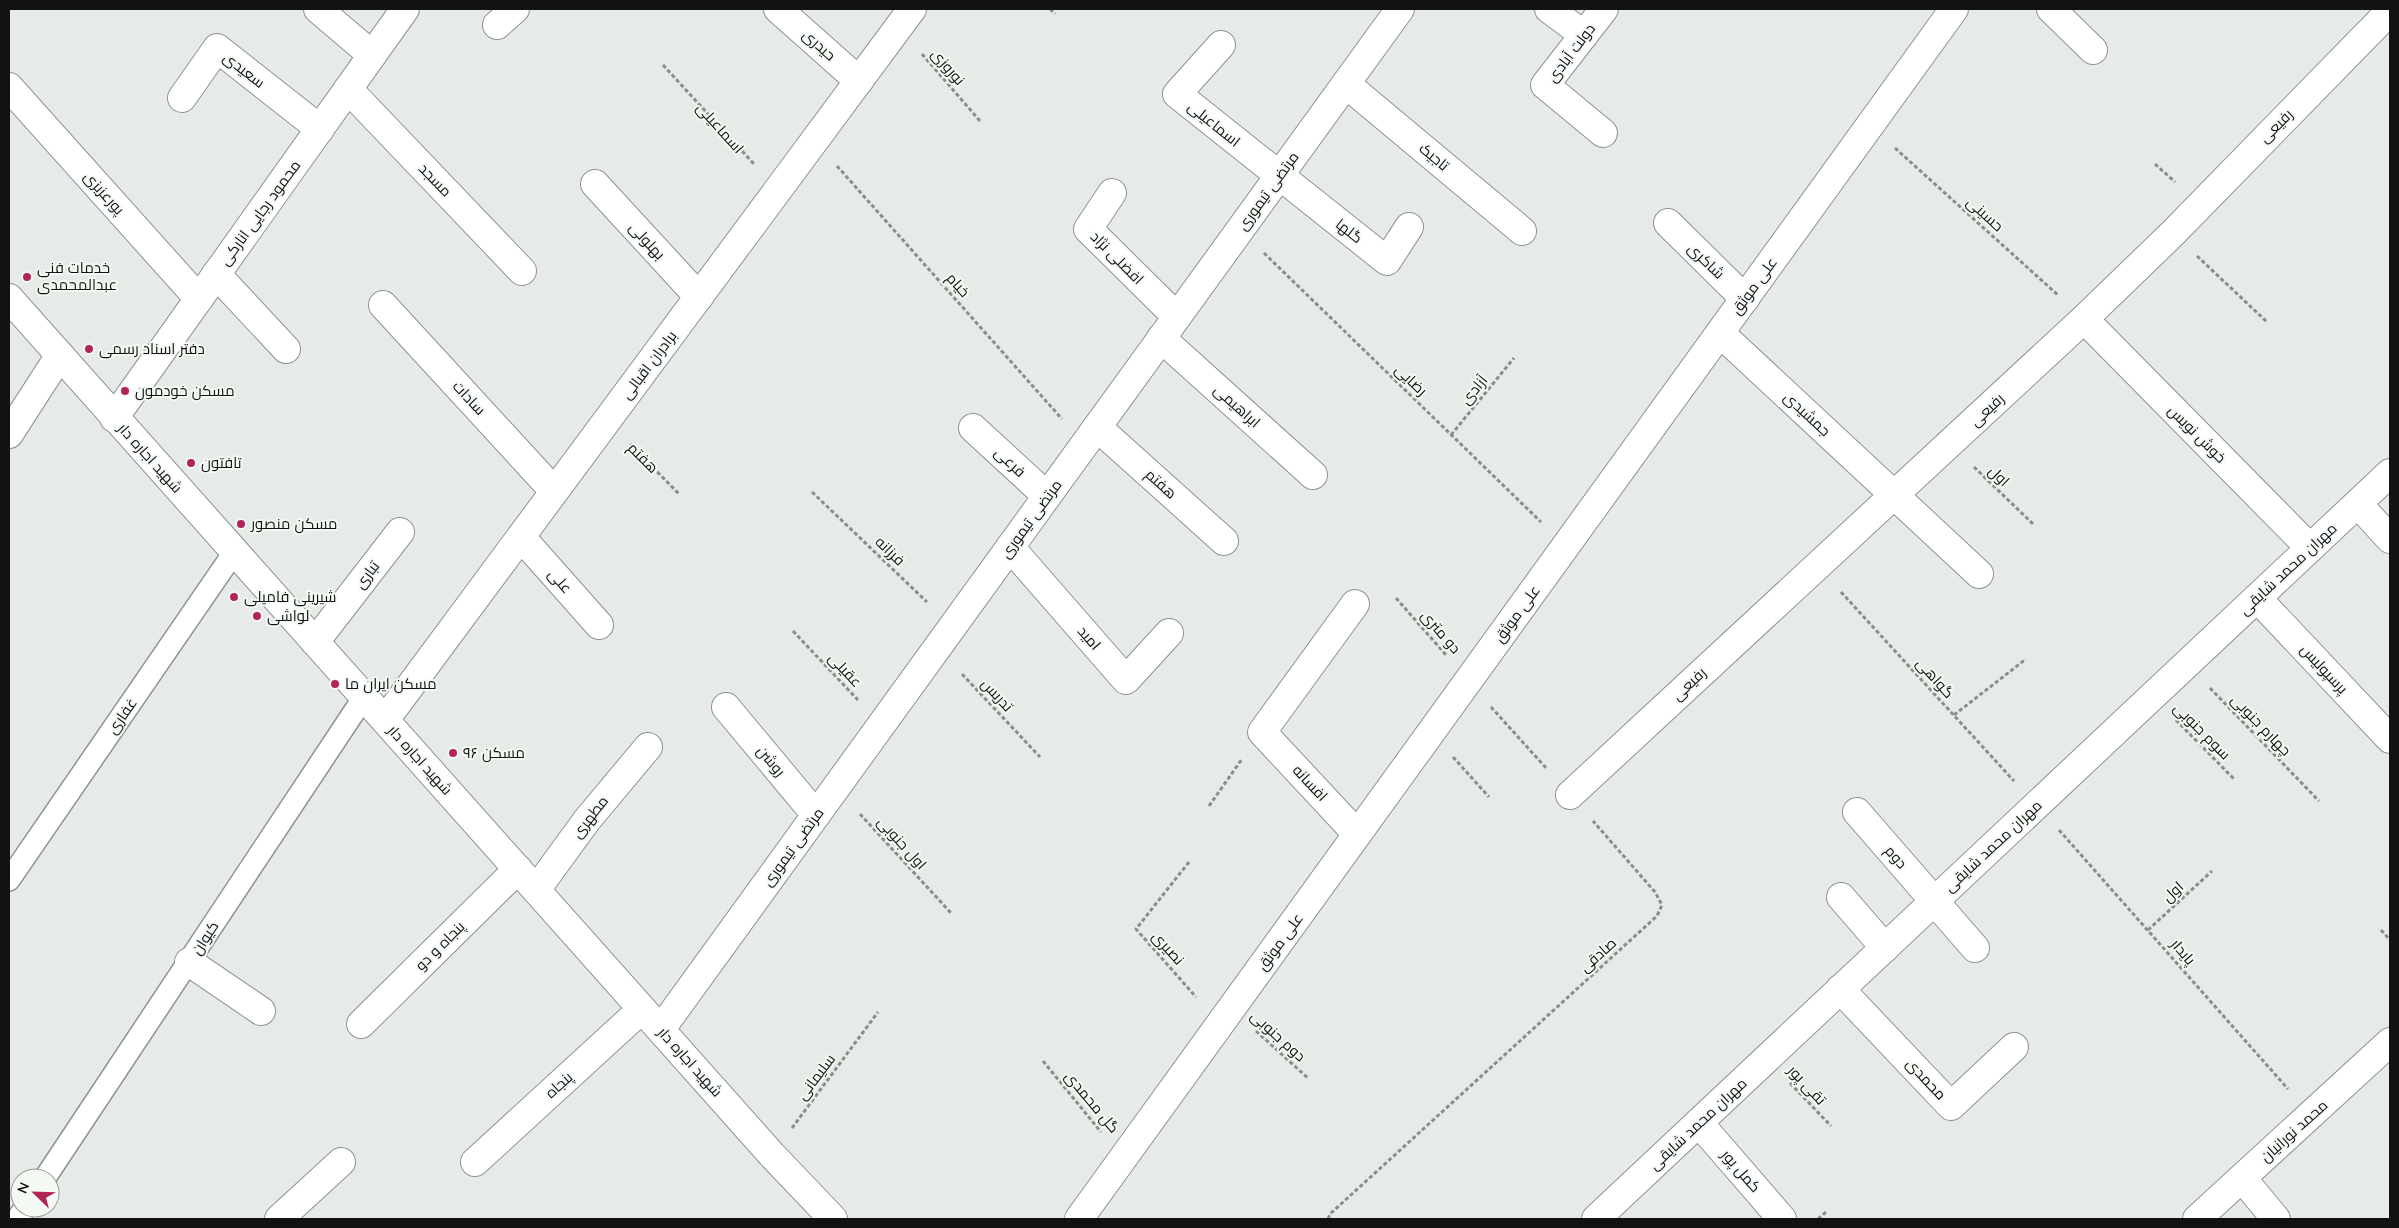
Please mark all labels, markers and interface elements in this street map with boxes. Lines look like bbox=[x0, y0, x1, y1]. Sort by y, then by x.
street label: دولت آبادی bbox=[1542, 19, 1600, 87]
street label: حیدری bbox=[798, 25, 840, 65]
street label: نوروزی bbox=[927, 45, 969, 89]
street label: سعیدی bbox=[219, 47, 269, 93]
street label: اسماعیلی bbox=[1184, 97, 1244, 151]
street label: اسماعیلی bbox=[692, 98, 748, 158]
street label: رفیعی bbox=[2255, 105, 2297, 147]
street label: تاجیک bbox=[1415, 139, 1453, 175]
street label: مرتضی تیموری bbox=[1233, 148, 1303, 234]
street label: محمود رجایی انارکی bbox=[215, 156, 305, 270]
street label: مسجد bbox=[415, 159, 456, 200]
street label: پورعزیزی bbox=[79, 167, 129, 219]
street label: حسینی bbox=[1962, 192, 2008, 236]
street label: گلها bbox=[1331, 214, 1367, 248]
street label: بهلولی bbox=[624, 218, 670, 264]
street label: افضلی نژاد bbox=[1086, 227, 1148, 289]
street label: شاکری bbox=[1683, 238, 1729, 284]
street label: علی موثق bbox=[1726, 253, 1782, 319]
place label: خدمات فنی عبدالمحمدی bbox=[37, 258, 117, 295]
street label: خیام bbox=[942, 268, 974, 302]
marker: خدمات فنی عبدالمحمدی bbox=[21, 271, 33, 283]
street label: برادران اقبالی bbox=[617, 327, 681, 403]
place label: دفتر اسناد رسمی bbox=[99, 339, 205, 359]
marker: دفتر اسناد رسمی bbox=[83, 343, 95, 355]
street label: رضایی bbox=[1390, 360, 1432, 400]
street label: آزادی bbox=[1456, 371, 1492, 409]
street label: سادات bbox=[449, 377, 490, 419]
street label: ابراهیمی bbox=[1209, 380, 1265, 432]
place label: مسکن خودمون bbox=[135, 381, 235, 401]
marker: مسکن خودمون bbox=[119, 385, 131, 397]
street label: جمشیدی bbox=[1779, 387, 1835, 441]
street label: رفیعی bbox=[1965, 389, 2009, 431]
street label: خوش نویس bbox=[2164, 401, 2230, 467]
street label: شهید اجاره دار bbox=[113, 418, 187, 497]
street label: هفتم bbox=[623, 438, 663, 478]
street label: فرعی bbox=[990, 442, 1030, 482]
place label: تافتون bbox=[201, 453, 242, 473]
marker: تافتون bbox=[185, 457, 197, 469]
street label: اول bbox=[1985, 461, 2014, 490]
street label: هفتم bbox=[1141, 465, 1181, 503]
street label: مرتضی تیموری bbox=[996, 476, 1066, 562]
place label: مسکن منصور bbox=[250, 514, 337, 534]
marker: مسکن منصور bbox=[235, 518, 247, 530]
street label: مهران محمد شایقی bbox=[2235, 518, 2341, 620]
street label: فرزانه bbox=[871, 532, 909, 569]
street label: تباری bbox=[350, 557, 384, 593]
street label: علی bbox=[544, 564, 576, 598]
street label: علی موثق bbox=[1489, 581, 1545, 647]
place label: شیرینی فامیلی bbox=[244, 587, 337, 607]
marker: شیرینی فامیلی bbox=[228, 591, 240, 603]
place label: لواشی bbox=[267, 606, 310, 626]
street label: دو متری bbox=[1417, 606, 1465, 658]
marker: لواشی bbox=[251, 610, 263, 622]
street label: امید bbox=[1074, 622, 1105, 654]
street label: پرسپولیس bbox=[2296, 640, 2352, 698]
street label: عقیلی bbox=[824, 648, 866, 692]
street label: گواهی bbox=[1911, 653, 1959, 703]
street label: رفیعی bbox=[1667, 663, 1711, 705]
place label: مسکن ایران ما bbox=[345, 674, 437, 694]
street label: تدریس bbox=[976, 674, 1018, 716]
marker: مسکن ایران ما bbox=[329, 678, 341, 690]
street label: چهارم جنوبی bbox=[2226, 690, 2296, 760]
street label: غفاری bbox=[102, 694, 142, 738]
street label: سوم جنوبی bbox=[2169, 698, 2235, 764]
street label: شهید اجاره دار bbox=[383, 720, 457, 799]
street label: روشن bbox=[752, 741, 790, 781]
place label: مسکن ۹۶ bbox=[463, 743, 525, 763]
marker: مسکن ۹۶ bbox=[447, 747, 459, 759]
street label: افسانه bbox=[1289, 760, 1332, 805]
street label: مطهری bbox=[567, 792, 613, 842]
street label: مهران محمد شایقی bbox=[1940, 795, 2046, 897]
street label: مرتضی تیموری bbox=[758, 804, 828, 890]
street label: اول جنوبی bbox=[873, 812, 931, 874]
street label: دوم bbox=[1880, 841, 1912, 873]
street label: اول bbox=[2158, 877, 2187, 906]
street label: علی موثق bbox=[1252, 909, 1308, 975]
street label: کیوان bbox=[187, 917, 223, 959]
street label: پنجاه و دو bbox=[411, 917, 469, 975]
street label: نصیری bbox=[1147, 927, 1189, 969]
street label: صادقی bbox=[1575, 933, 1621, 977]
street label: پایدار bbox=[2165, 934, 2200, 969]
street label: دوم جنوبی bbox=[1246, 1006, 1310, 1066]
street label: شهید اجاره دار bbox=[653, 1022, 727, 1101]
street label: سلیمانی bbox=[792, 1050, 840, 1104]
street label: محمدی bbox=[1902, 1054, 1950, 1104]
street label: تقی پور bbox=[1783, 1060, 1831, 1109]
street label: پنجاه bbox=[541, 1067, 577, 1103]
street label: گل محمدی bbox=[1060, 1067, 1124, 1137]
street label: مهران محمد شایقی bbox=[1645, 1073, 1751, 1175]
street label: محمد نورانیان bbox=[2256, 1095, 2332, 1167]
street label: کمل پور bbox=[1716, 1145, 1765, 1197]
north arrow bbox=[10, 1168, 60, 1218]
text: N bbox=[13, 1180, 33, 1196]

